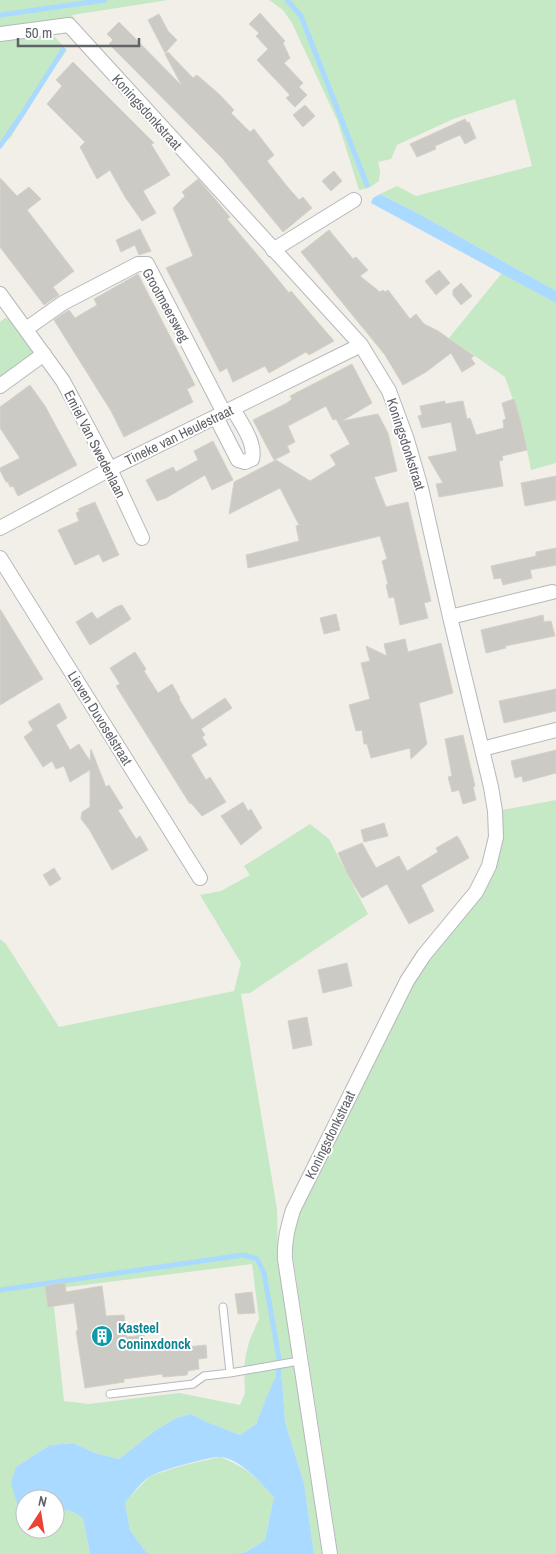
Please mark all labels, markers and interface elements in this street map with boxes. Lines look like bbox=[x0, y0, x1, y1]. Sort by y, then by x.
scale bar bbox=[18, 15, 139, 47]
text: 50 m bbox=[25, 22, 52, 43]
street label: Koningsdonkstraat bbox=[108, 70, 186, 154]
street label: Grootmeersweg bbox=[138, 265, 194, 346]
street label: Emiel Van Swedenlaan bbox=[60, 387, 130, 501]
street label: Koningsdonkstraat bbox=[383, 396, 429, 492]
street label: Tineke van Heulestraat bbox=[122, 401, 236, 469]
street label: Lieven Duvoselstraat bbox=[64, 668, 136, 768]
street label: Koningsdonkstraat bbox=[301, 1088, 359, 1182]
place label: Kasteel Coninxdonck bbox=[118, 1319, 191, 1353]
building icon: Kasteel Coninxdonck bbox=[90, 1324, 114, 1348]
north arrow bbox=[15, 1489, 65, 1539]
text: N bbox=[37, 1492, 49, 1511]

